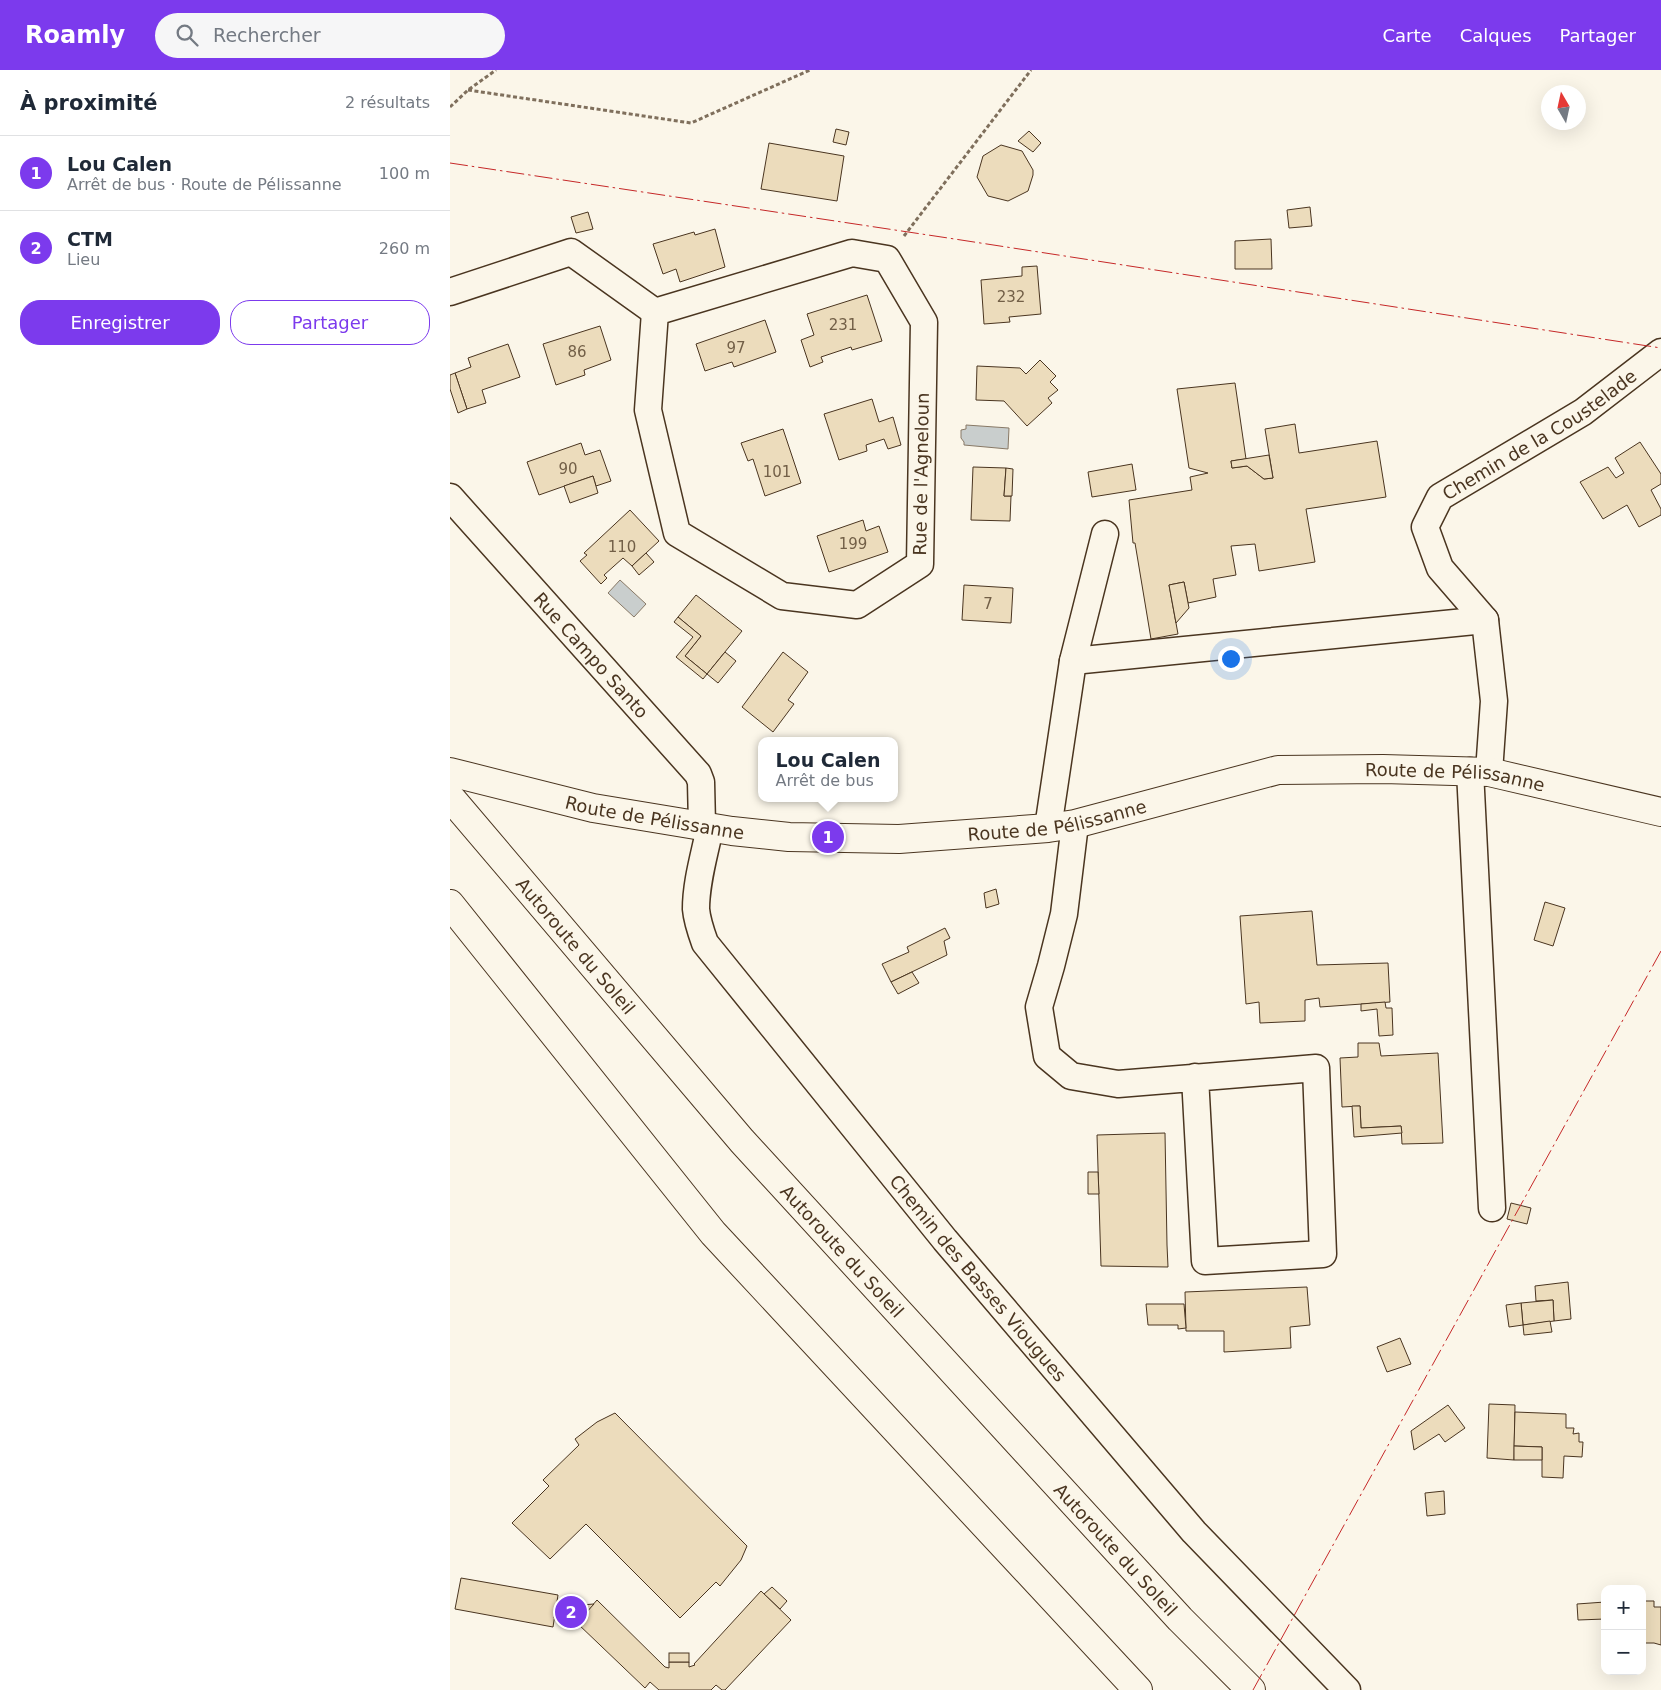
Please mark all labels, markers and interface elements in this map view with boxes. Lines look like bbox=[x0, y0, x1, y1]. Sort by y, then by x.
search box bbox=[155, 13, 505, 58]
text: Roamly bbox=[25, 21, 125, 49]
icon: search bbox=[173, 21, 201, 49]
text: Rechercher bbox=[213, 24, 321, 46]
text: Carte bbox=[1383, 25, 1432, 46]
text: Calques bbox=[1460, 25, 1532, 46]
text: Partager bbox=[1560, 25, 1636, 46]
north arrow bbox=[1541, 85, 1586, 130]
text: À proximité bbox=[20, 91, 157, 115]
text: 2 résultats bbox=[345, 93, 430, 112]
text: Lou Calen bbox=[67, 153, 172, 175]
text: 1 bbox=[30, 164, 42, 183]
text: 100 m bbox=[379, 164, 430, 183]
text: Arrêt de bus · Route de Pélissanne bbox=[67, 175, 342, 194]
text: CTM bbox=[67, 228, 113, 250]
text: 2 bbox=[30, 239, 42, 258]
text: 260 m bbox=[379, 239, 430, 258]
text: Lieu bbox=[67, 250, 100, 269]
house number: 232 bbox=[997, 288, 1025, 306]
button: Enregistrer bbox=[20, 300, 220, 345]
button: Partager bbox=[230, 300, 430, 345]
house number: 231 bbox=[829, 316, 857, 334]
house number: 97 bbox=[726, 339, 746, 357]
house number: 86 bbox=[567, 343, 587, 361]
street label: Chemin de la Coustelade bbox=[1438, 365, 1640, 504]
street label: Rue de l'Agneloun bbox=[909, 392, 933, 556]
house number: 90 bbox=[558, 460, 578, 478]
house number: 101 bbox=[763, 463, 791, 481]
house number: 199 bbox=[839, 535, 867, 553]
house number: 110 bbox=[608, 538, 636, 556]
street label: Rue Campo Santo bbox=[530, 588, 653, 722]
house number: 7 bbox=[983, 595, 993, 613]
your location bbox=[1218, 646, 1244, 672]
popup bbox=[758, 737, 898, 802]
text: Lou Calen bbox=[776, 749, 881, 771]
street label: Route de Pélissanne bbox=[1365, 758, 1547, 795]
text: Arrêt de bus bbox=[776, 771, 874, 790]
street label: Route de Pélissanne bbox=[563, 791, 745, 843]
street label: Route de Pélissanne bbox=[967, 795, 1149, 844]
pin: 1 bbox=[812, 818, 844, 856]
street label: Autoroute du Soleil bbox=[512, 873, 640, 1018]
street label: Chemin des Basses Viougues bbox=[886, 1170, 1071, 1386]
street label: Autoroute du Soleil bbox=[777, 1180, 908, 1321]
street label: Autoroute du Soleil bbox=[1050, 1479, 1182, 1620]
map controls bbox=[1601, 1585, 1646, 1675]
button: + bbox=[1601, 1585, 1646, 1630]
pin: 2 bbox=[555, 1593, 587, 1631]
button: − bbox=[1601, 1630, 1646, 1675]

